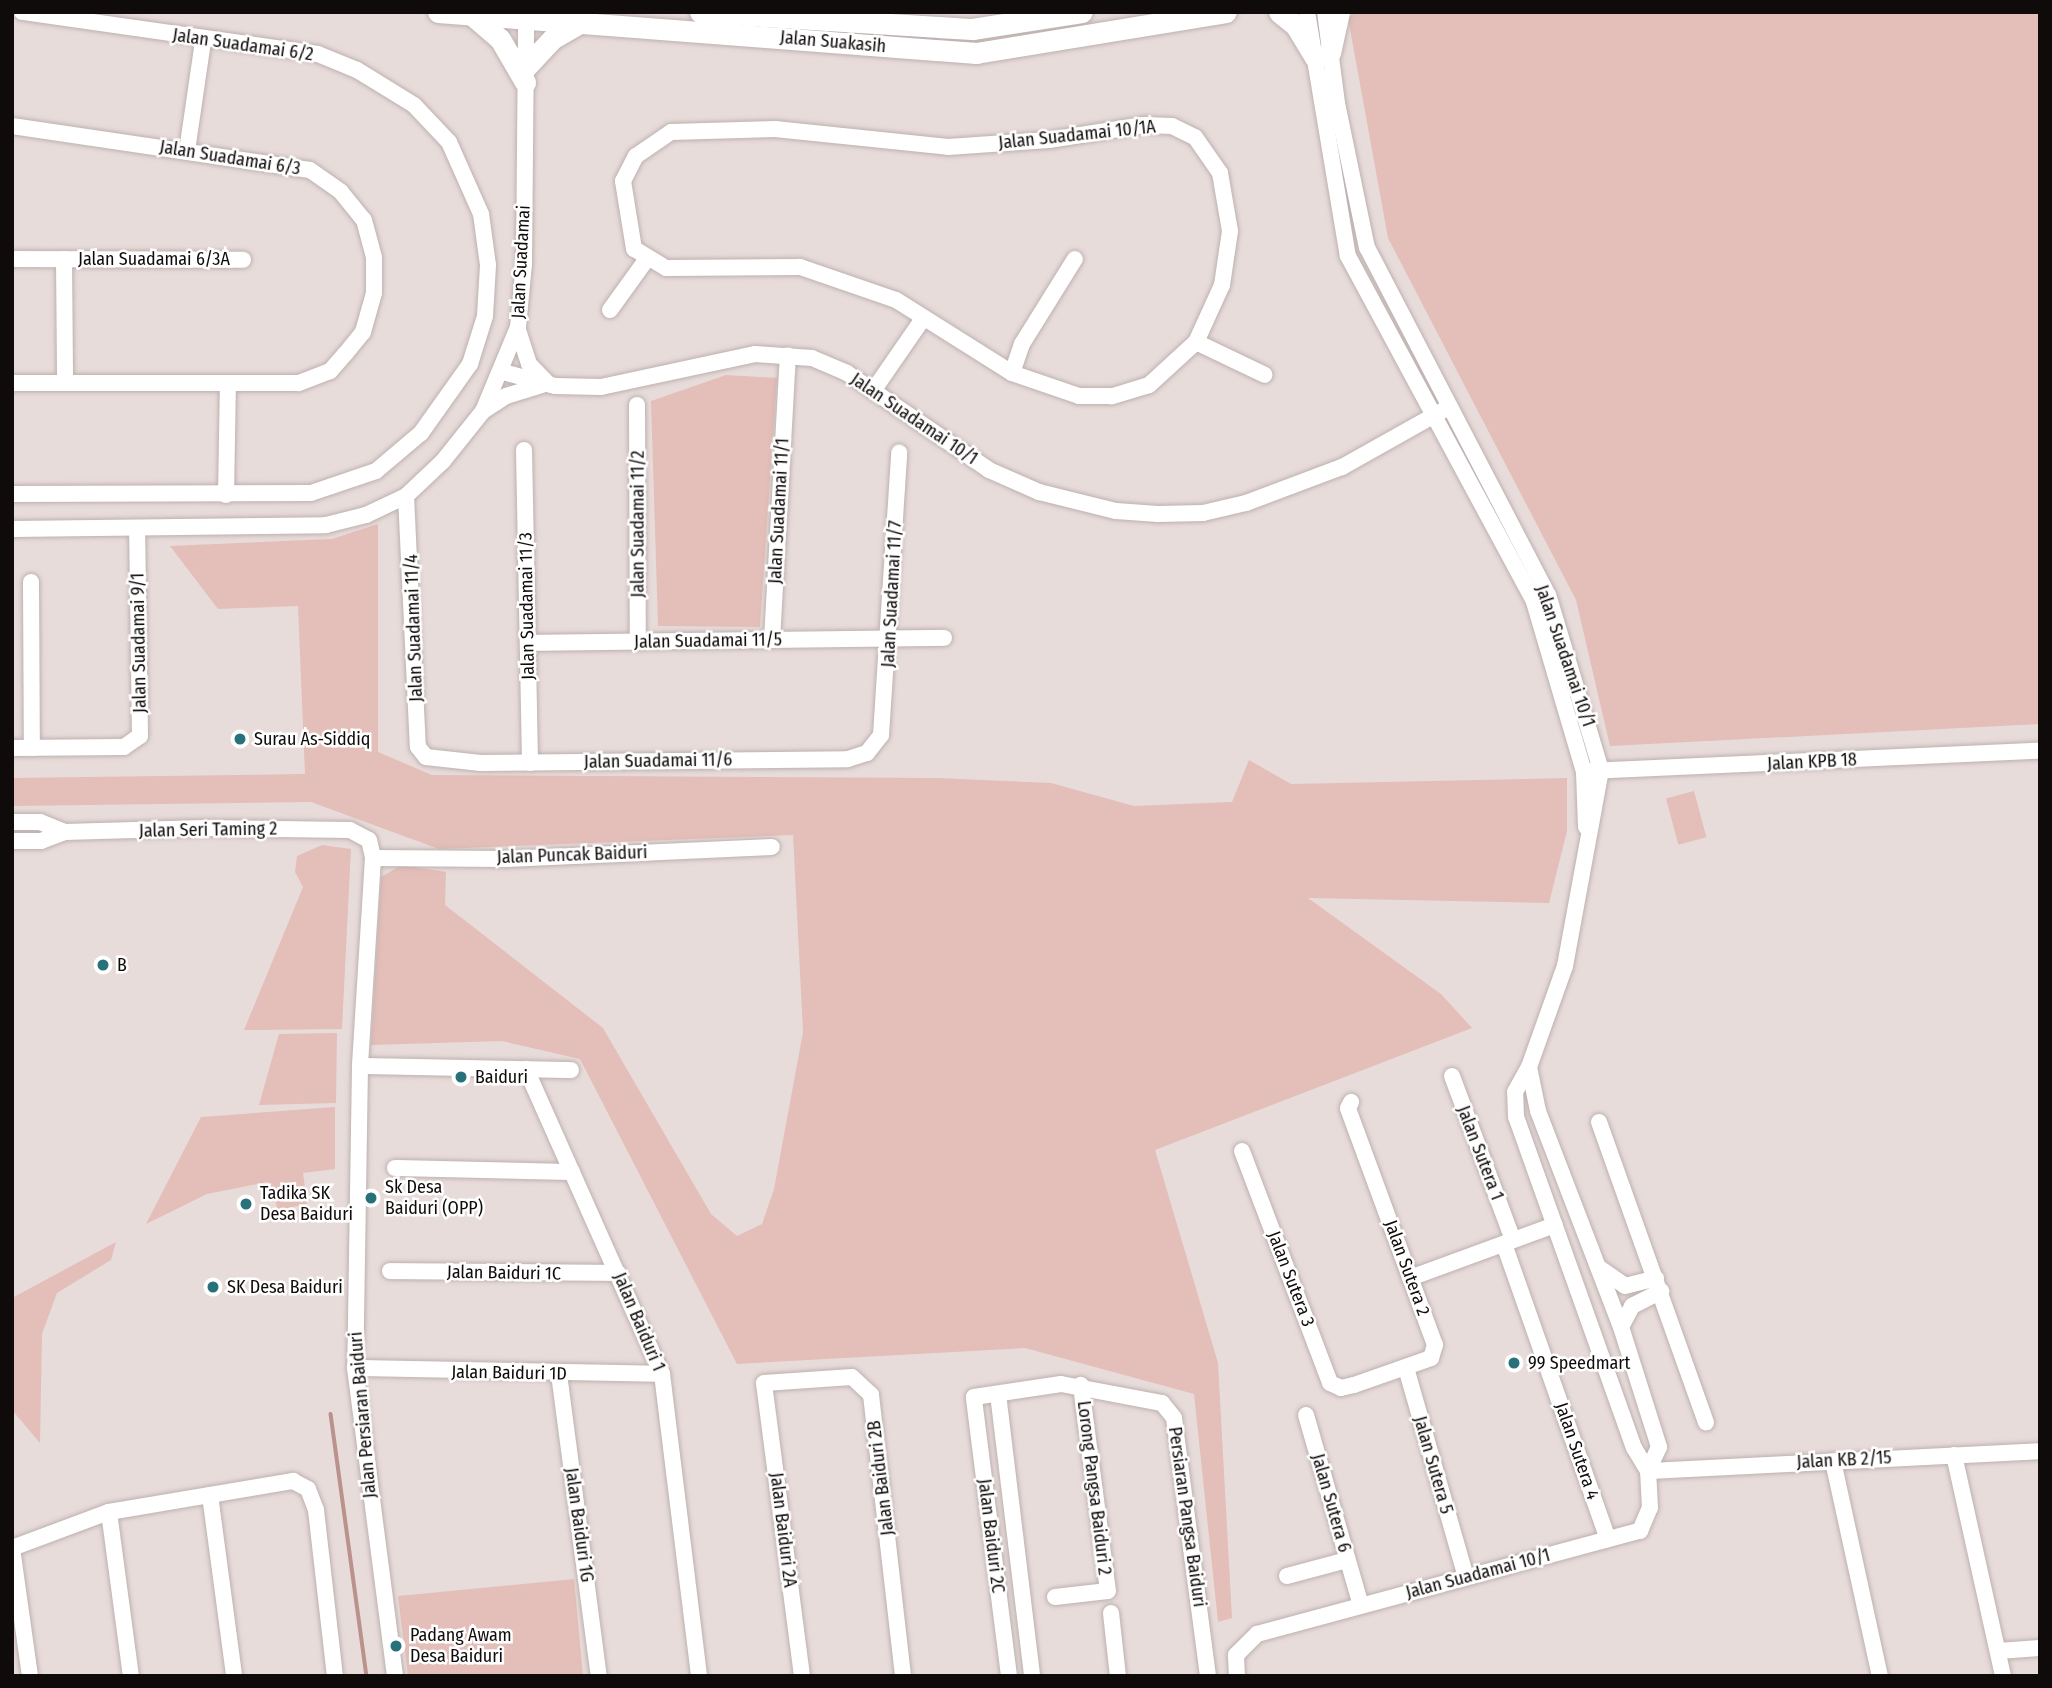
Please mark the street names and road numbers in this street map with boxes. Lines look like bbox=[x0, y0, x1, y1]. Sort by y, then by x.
street label: Jalan Suadamai 6/2 bbox=[171, 24, 315, 66]
street label: Jalan Suakasih bbox=[779, 27, 887, 57]
street label: Jalan Suadamai 10/1A bbox=[997, 116, 1157, 154]
street label: Jalan Suadamai 6/3 bbox=[158, 136, 302, 180]
street label: Jalan Suadamai bbox=[507, 205, 535, 319]
street label: Jalan Suadamai 6/3A bbox=[78, 248, 230, 270]
street label: Jalan Suadamai 10/1 bbox=[846, 369, 982, 469]
street label: Jalan Suadamai 11/1 bbox=[764, 438, 794, 584]
street label: Jalan Suadamai 11/2 bbox=[627, 450, 649, 598]
street label: Jalan Suadamai 11/7 bbox=[877, 520, 907, 668]
street label: Jalan Suadamai 11/3 bbox=[515, 532, 539, 680]
street label: Jalan Suadamai 11/4 bbox=[401, 554, 427, 702]
street label: Jalan Suadamai 9/1 bbox=[127, 573, 151, 713]
street label: Jalan Suadamai 10/1 bbox=[1531, 582, 1599, 730]
street label: Jalan Suadamai 11/5 bbox=[634, 629, 782, 653]
street label: Jalan Suadamai 11/6 bbox=[584, 749, 732, 773]
street label: Jalan KPB 18 bbox=[1767, 749, 1857, 775]
street label: Jalan Seri Taming 2 bbox=[139, 818, 277, 842]
street label: Jalan Puncak Baiduri bbox=[496, 842, 648, 868]
street label: Jalan Sutera 1 bbox=[1452, 1103, 1508, 1203]
street label: Jalan Sutera 2 bbox=[1380, 1217, 1434, 1319]
street label: Jalan Sutera 3 bbox=[1263, 1228, 1319, 1330]
street label: Jalan Baiduri 1C bbox=[447, 1261, 561, 1285]
street label: Jalan Baiduri 1 bbox=[609, 1269, 669, 1375]
street label: Jalan Persiaran Baiduri bbox=[345, 1331, 381, 1499]
street label: Jalan Baiduri 1D bbox=[451, 1361, 567, 1385]
street label: Lorong Pangsa Baiduri 2 bbox=[1073, 1400, 1115, 1576]
street label: Jalan Sutera 4 bbox=[1550, 1400, 1604, 1502]
street label: Jalan Sutera 5 bbox=[1409, 1414, 1457, 1516]
street label: Jalan Baiduri 2B bbox=[863, 1419, 899, 1537]
street label: Persiaran Pangsa Baiduri bbox=[1164, 1425, 1210, 1609]
street label: Jalan KB 2/15 bbox=[1796, 1447, 1892, 1473]
street label: Jalan Sutera 6 bbox=[1307, 1451, 1355, 1555]
street label: Jalan Baiduri 1G bbox=[560, 1466, 598, 1584]
street label: Jalan Baiduri 2A bbox=[765, 1471, 801, 1589]
street label: Jalan Baiduri 2C bbox=[973, 1478, 1009, 1594]
street label: Jalan Suadamai 10/1 bbox=[1403, 1544, 1553, 1604]

